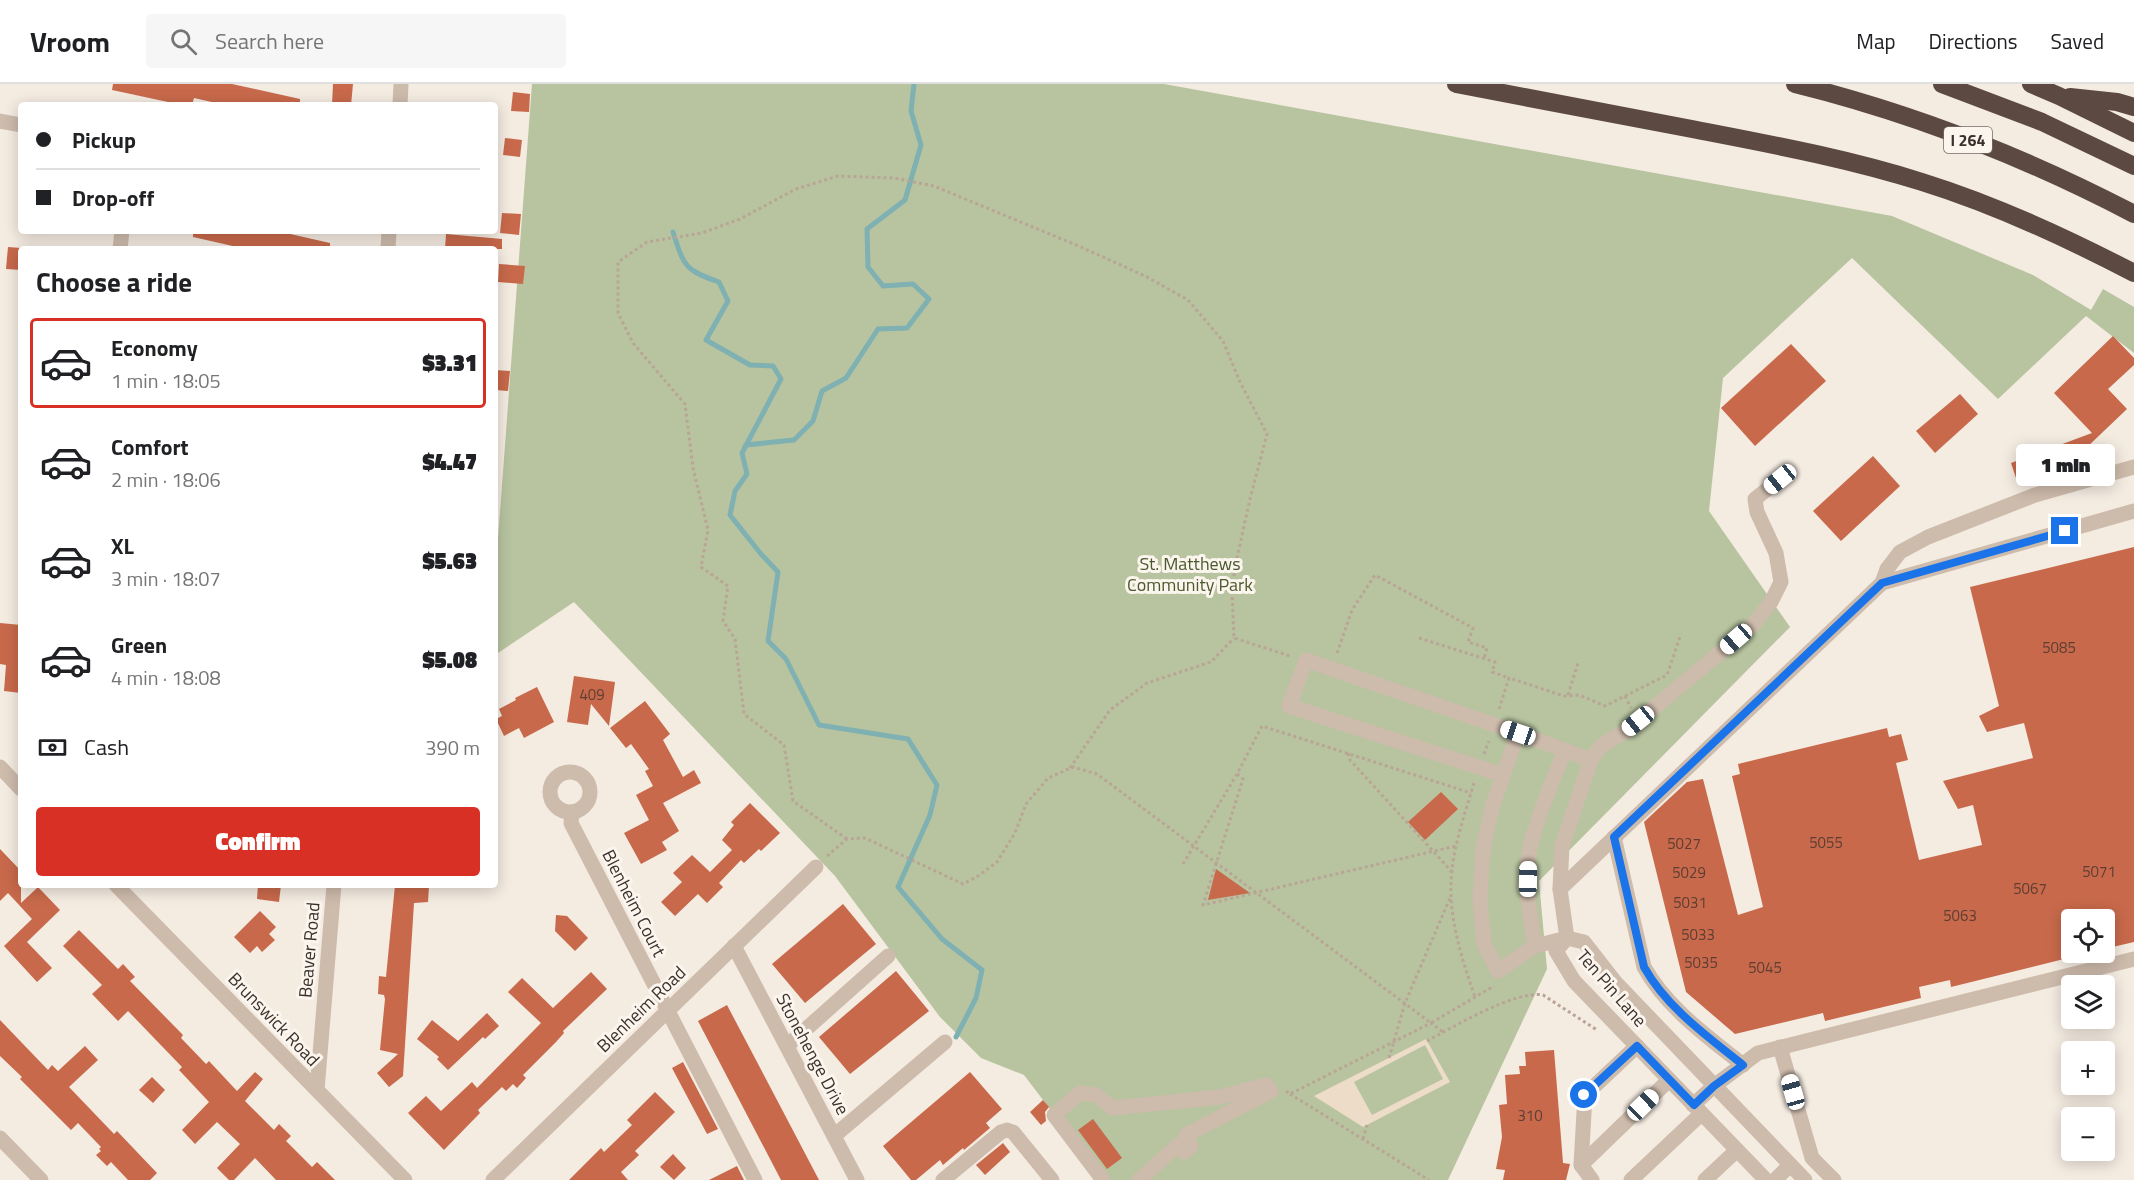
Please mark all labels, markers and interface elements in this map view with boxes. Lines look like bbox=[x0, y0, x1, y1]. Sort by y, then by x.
search box bbox=[146, 14, 566, 68]
text: Vroom bbox=[30, 20, 110, 63]
text: Search here bbox=[215, 24, 324, 58]
icon: search bbox=[167, 25, 200, 58]
text: Map bbox=[1856, 25, 1896, 57]
text: Directions bbox=[1929, 25, 2018, 57]
text: Saved bbox=[2051, 25, 2104, 57]
text: Pickup bbox=[72, 123, 136, 157]
road number: I 264 bbox=[1944, 127, 1992, 153]
text: Drop-off bbox=[72, 181, 154, 215]
text: Choose a ride bbox=[36, 261, 192, 302]
text: Economy bbox=[111, 331, 198, 365]
icon: car bbox=[39, 336, 93, 390]
text: $3.31 bbox=[422, 346, 477, 380]
text: 1 min · 18:05 bbox=[111, 365, 221, 396]
text: Comfort bbox=[111, 430, 189, 464]
icon: car bbox=[39, 435, 93, 489]
callout: 1 min bbox=[2016, 444, 2114, 486]
text: $4.47 bbox=[422, 445, 477, 479]
text: 1 min bbox=[2041, 449, 2090, 480]
car bbox=[1760, 461, 1800, 497]
text: 2 min · 18:06 bbox=[111, 464, 221, 495]
route end bbox=[2051, 517, 2078, 544]
text: XL bbox=[111, 529, 134, 563]
icon: car bbox=[39, 534, 93, 588]
text: $5.63 bbox=[422, 544, 477, 578]
park label: St. Matthews Community Park bbox=[1127, 550, 1253, 598]
text: 3 min · 18:07 bbox=[111, 563, 221, 594]
car bbox=[1717, 620, 1755, 658]
text: Green bbox=[111, 628, 167, 662]
icon: car bbox=[39, 633, 93, 687]
house number: 5085 bbox=[2042, 636, 2076, 659]
text: $5.08 bbox=[422, 643, 477, 677]
text: 4 min · 18:08 bbox=[111, 662, 221, 693]
house number: 409 bbox=[579, 683, 605, 706]
car bbox=[1618, 703, 1658, 739]
car bbox=[1498, 719, 1538, 747]
text: Cash bbox=[84, 730, 129, 764]
icon: cash bbox=[36, 731, 69, 764]
text: 390 m bbox=[425, 732, 480, 763]
button: Confirm bbox=[36, 807, 480, 876]
house number: 5055 bbox=[1809, 831, 1843, 854]
house number: 5027 bbox=[1667, 832, 1701, 855]
street label: Blenheim Court bbox=[595, 845, 673, 962]
house number: 5071 bbox=[2082, 860, 2116, 883]
car bbox=[1519, 861, 1537, 897]
house number: 5029 bbox=[1672, 861, 1706, 884]
house number: 5067 bbox=[2013, 877, 2047, 900]
house number: 5031 bbox=[1673, 891, 1707, 914]
street label: Beaver Road bbox=[291, 901, 327, 999]
house number: 5063 bbox=[1943, 904, 1977, 927]
map controls bbox=[2061, 909, 2115, 1161]
button: locate bbox=[2061, 909, 2115, 963]
house number: 5033 bbox=[1681, 923, 1715, 946]
street label: Ten Pin Lane bbox=[1571, 943, 1653, 1033]
house number: 5035 bbox=[1684, 951, 1718, 974]
house number: 5045 bbox=[1748, 956, 1782, 979]
street label: Blenheim Road bbox=[590, 959, 692, 1059]
street label: Brunswick Road bbox=[222, 966, 326, 1072]
button: layers bbox=[2061, 975, 2115, 1029]
street label: Stonehenge Drive bbox=[770, 988, 856, 1120]
button: + bbox=[2061, 1041, 2115, 1095]
car bbox=[1779, 1072, 1807, 1112]
route start bbox=[1570, 1081, 1597, 1108]
car bbox=[1624, 1086, 1662, 1124]
house number: 310 bbox=[1517, 1104, 1543, 1127]
button: − bbox=[2061, 1107, 2115, 1161]

